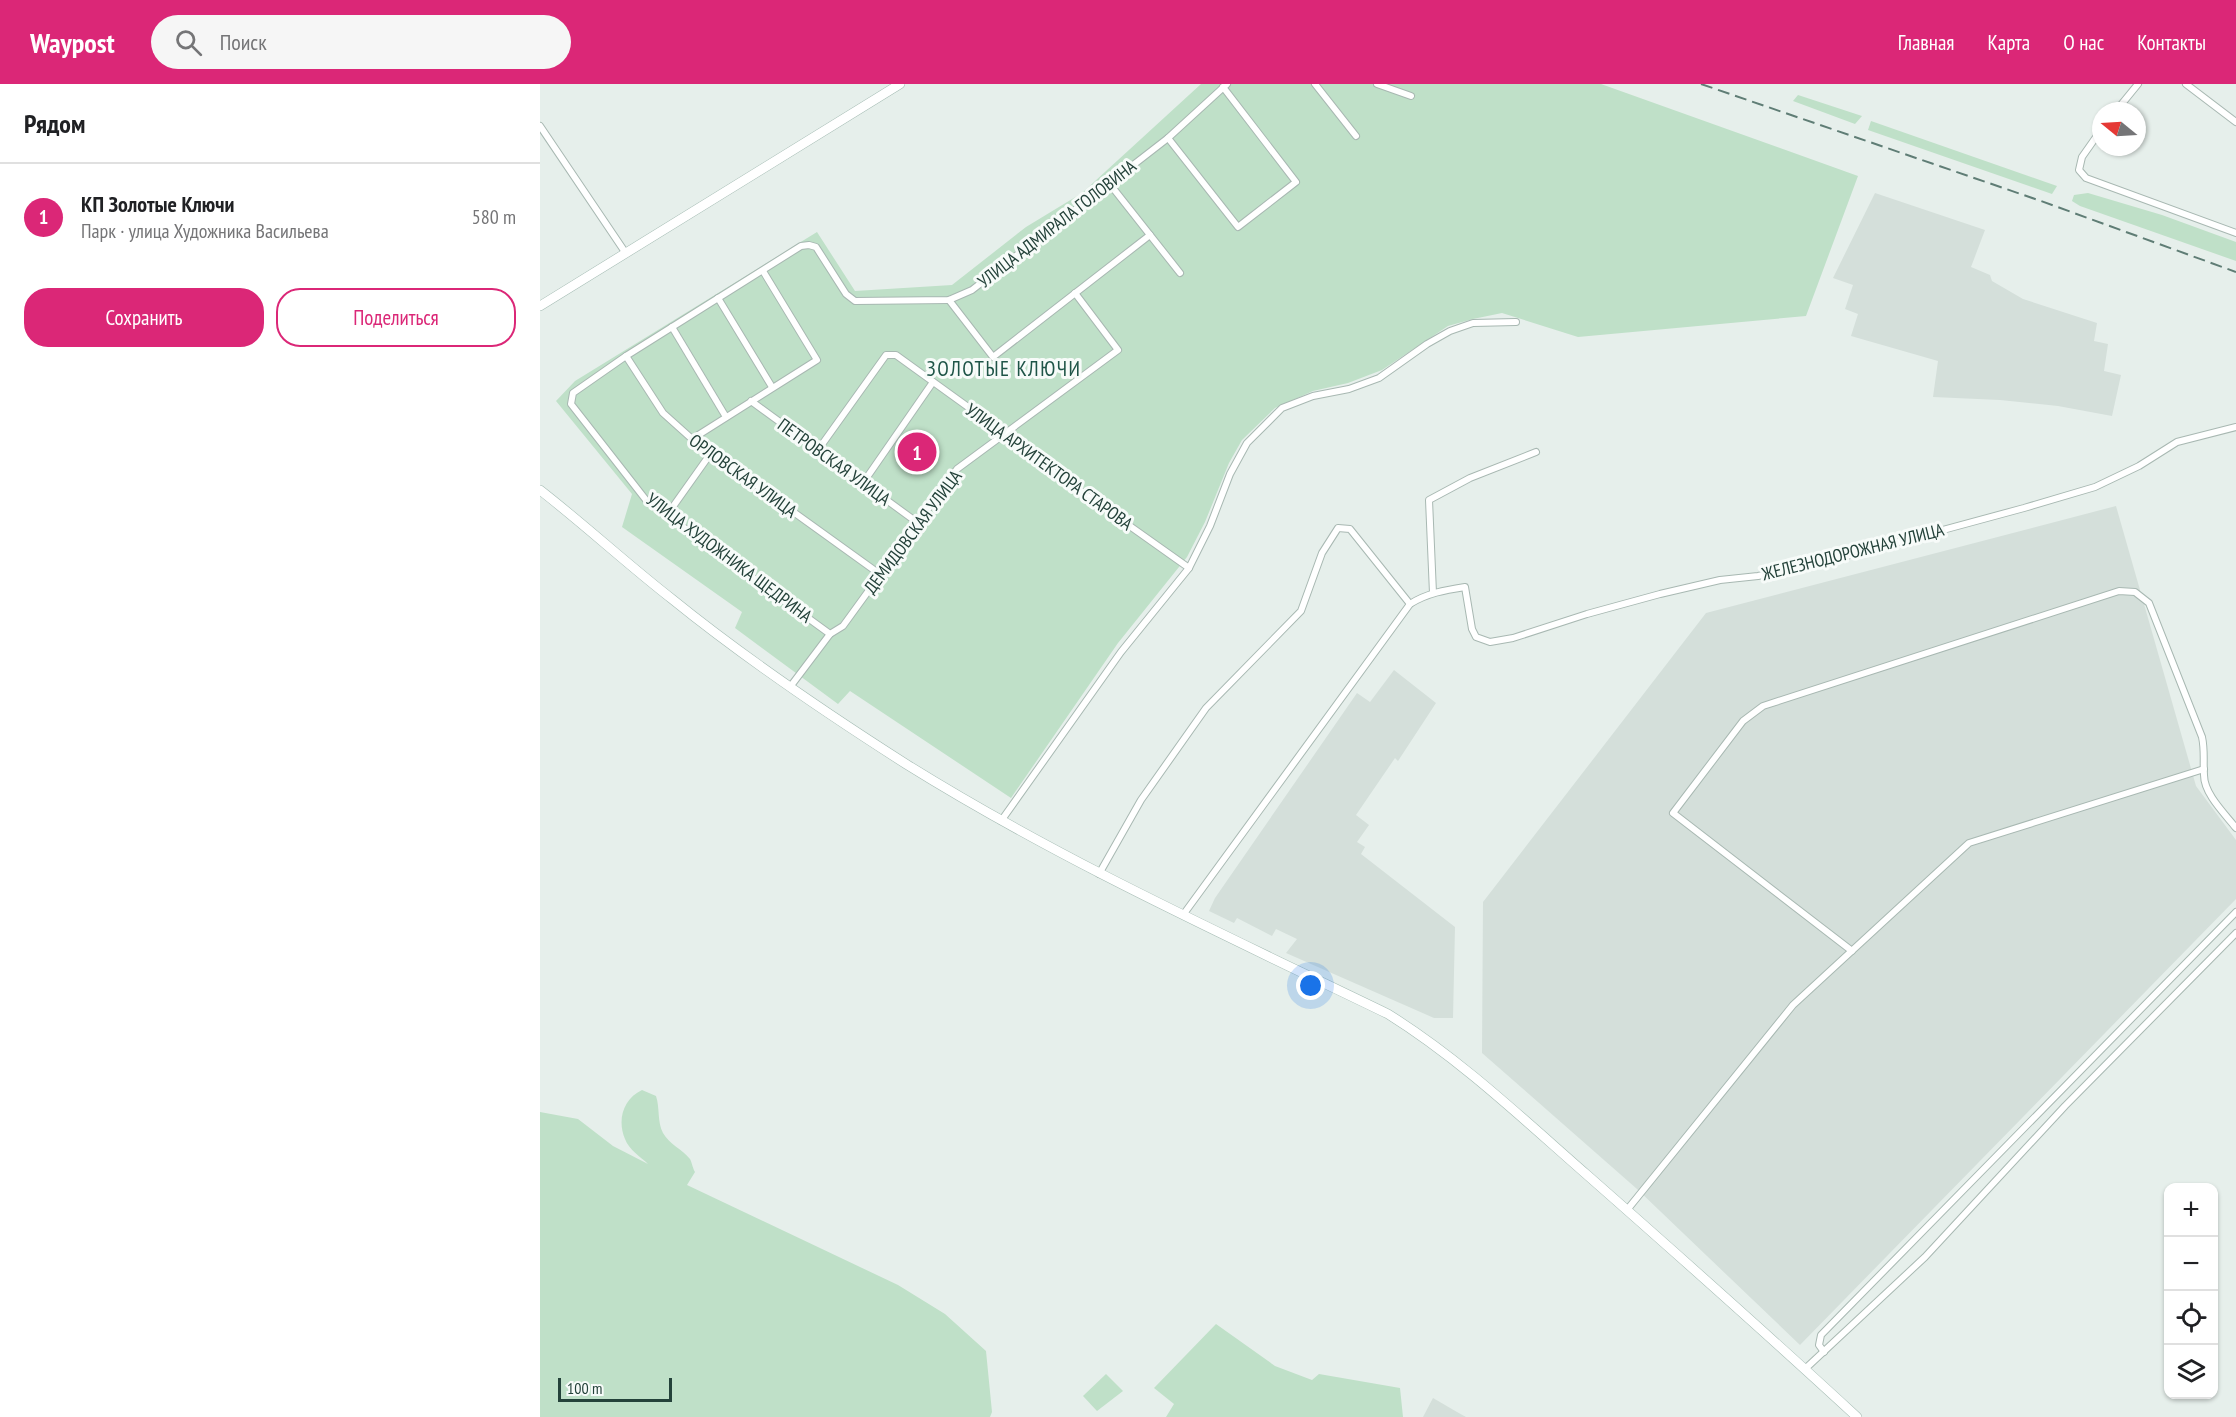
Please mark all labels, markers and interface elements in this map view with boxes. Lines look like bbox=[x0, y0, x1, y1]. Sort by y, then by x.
search box bbox=[151, 15, 571, 69]
text: Waypost bbox=[30, 24, 115, 61]
icon: search bbox=[172, 26, 205, 59]
text: Поиск bbox=[220, 28, 267, 56]
text: Главная bbox=[1898, 29, 1954, 56]
text: Карта bbox=[1987, 29, 2030, 56]
text: О нас bbox=[2063, 29, 2104, 56]
text: Контакты bbox=[2137, 29, 2206, 56]
north arrow bbox=[2092, 102, 2146, 156]
text: Рядом bbox=[24, 107, 85, 140]
street label: УЛИЦА АДМИРАЛА ГОЛОВИНА bbox=[973, 154, 1141, 293]
text: КП Золотые Ключи bbox=[81, 190, 234, 218]
text: 1 bbox=[39, 204, 48, 230]
text: 580 m bbox=[472, 204, 516, 230]
text: Парк · улица Художника Васильева bbox=[81, 218, 329, 244]
button: Сохранить bbox=[24, 288, 264, 347]
button: Поделиться bbox=[276, 288, 516, 347]
district label: ЗОЛОТЫЕ КЛЮЧИ bbox=[927, 355, 1081, 382]
street label: УЛИЦА АРХИТЕКТОРА СТАРОВА bbox=[961, 398, 1138, 535]
street label: ПЕТРОВСКАЯ УЛИЦА bbox=[773, 413, 896, 511]
street label: ОРЛОВСКАЯ УЛИЦА bbox=[685, 429, 802, 523]
pin: 1 bbox=[898, 430, 937, 475]
street label: ДЕМИДОВСКАЯ УЛИЦА bbox=[859, 465, 967, 598]
street label: УЛИЦА ХУДОЖНИКА ЩЕДРИНА bbox=[642, 488, 817, 628]
street label: ЖЕЛЕЗНОДОРОЖНАЯ УЛИЦА bbox=[1759, 518, 1947, 586]
your location bbox=[1296, 971, 1325, 1000]
map controls bbox=[2164, 1183, 2218, 1399]
button: + bbox=[2164, 1183, 2218, 1237]
button: − bbox=[2164, 1237, 2218, 1291]
button: locate bbox=[2164, 1291, 2218, 1345]
button: layers bbox=[2164, 1345, 2218, 1399]
scale bar bbox=[558, 1375, 672, 1402]
text: 100 m bbox=[567, 1378, 602, 1398]

